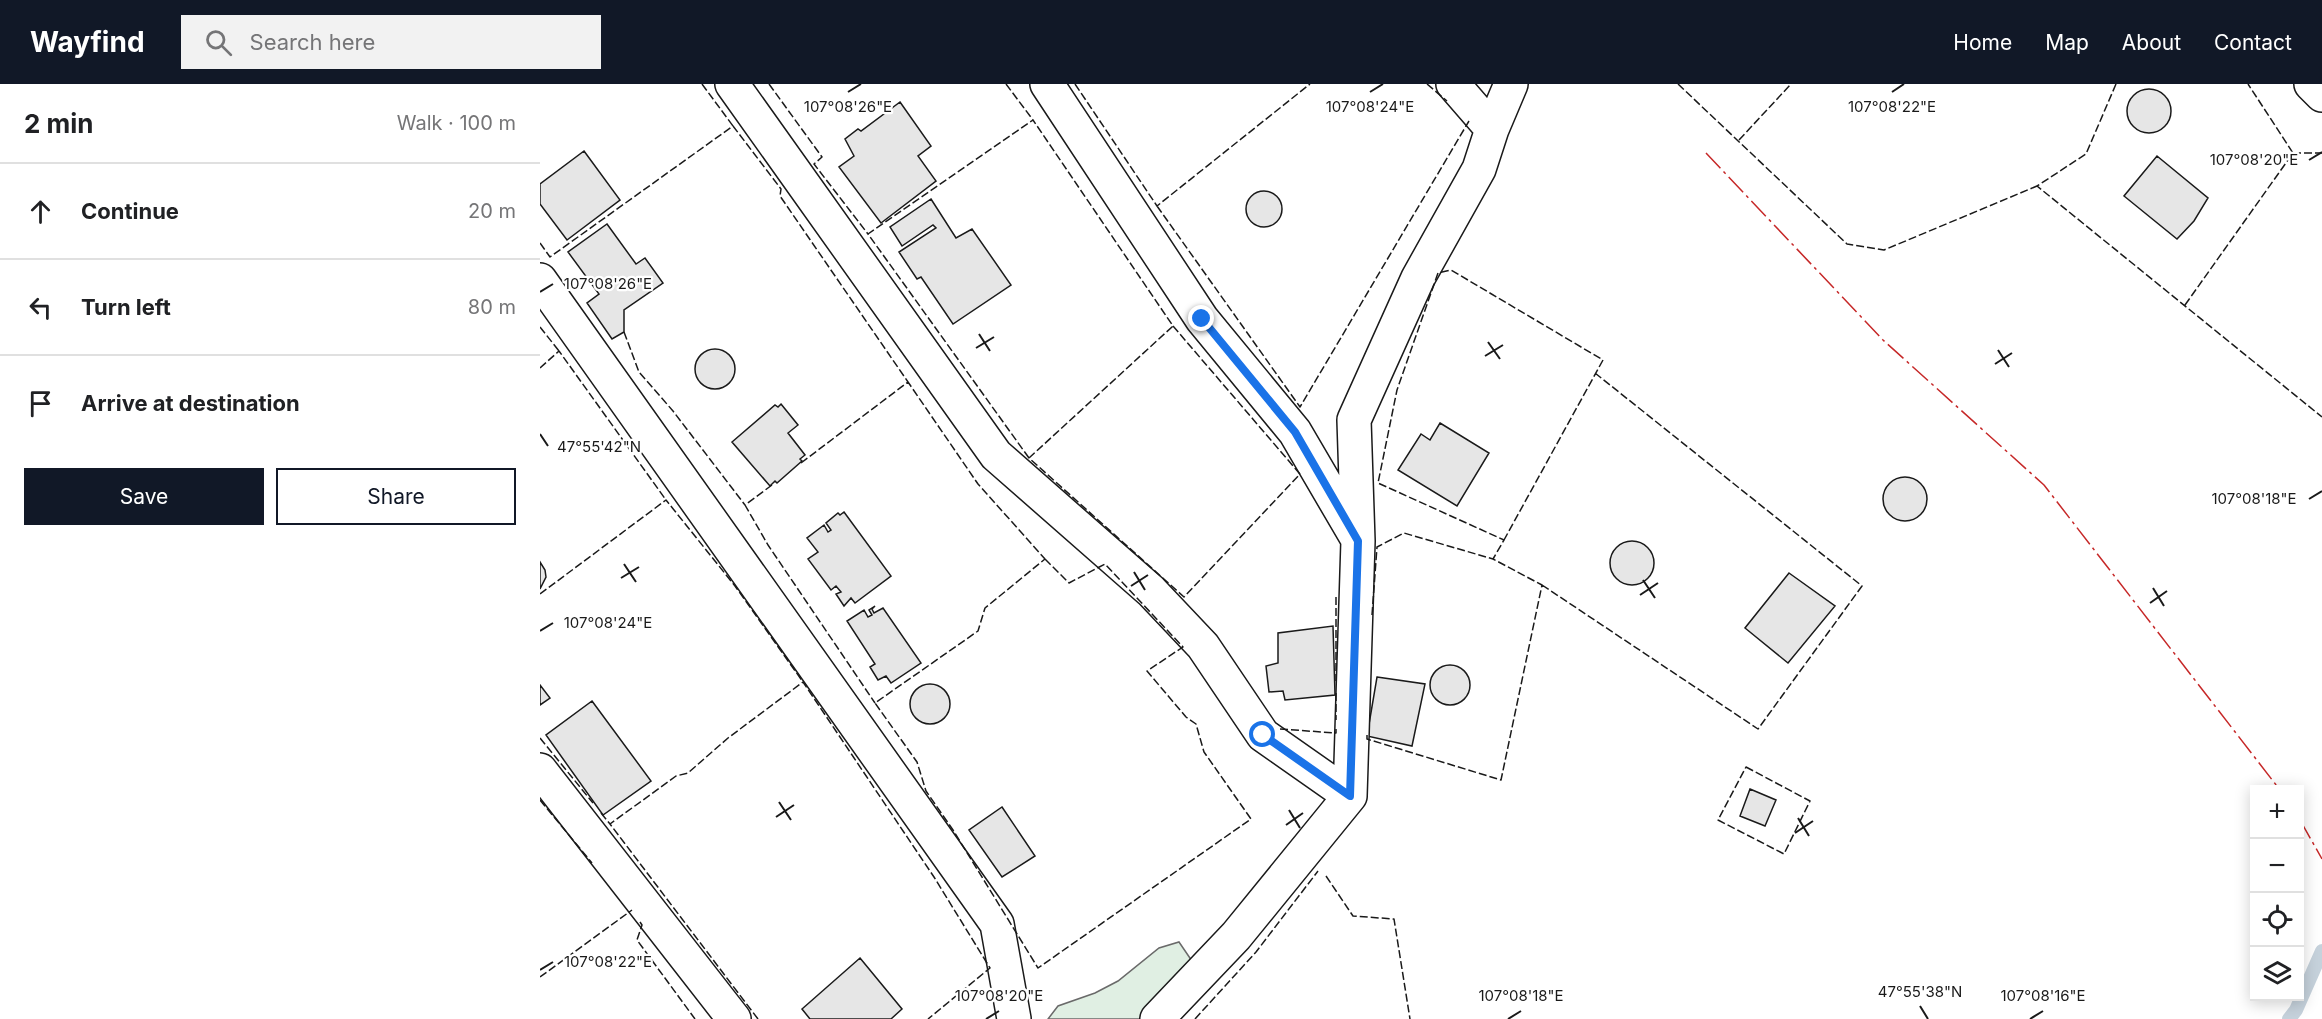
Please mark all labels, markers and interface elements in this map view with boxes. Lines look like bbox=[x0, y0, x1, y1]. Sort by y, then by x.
search box bbox=[181, 15, 601, 69]
text: Wayfind bbox=[30, 25, 145, 59]
icon: search bbox=[202, 26, 235, 59]
text: Search here bbox=[250, 29, 375, 55]
text: Home bbox=[1953, 30, 2012, 55]
text: Map bbox=[2045, 30, 2089, 55]
text: About bbox=[2122, 30, 2181, 55]
text: Contact bbox=[2214, 30, 2292, 55]
text: 107°08'26"E bbox=[804, 97, 892, 116]
text: 107°08'24"E bbox=[1326, 97, 1414, 116]
text: 107°08'22"E bbox=[1848, 97, 1936, 116]
text: 2 min bbox=[24, 108, 94, 139]
text: Walk · 100 m bbox=[397, 111, 516, 135]
text: 107°08'20"E bbox=[2210, 150, 2298, 169]
icon: ahead bbox=[24, 195, 57, 228]
text: Continue bbox=[81, 198, 179, 224]
text: 20 m bbox=[468, 199, 516, 223]
text: 107°08'26"E bbox=[564, 274, 652, 293]
icon: left bbox=[24, 291, 57, 324]
text: Turn left bbox=[81, 294, 171, 320]
text: 80 m bbox=[468, 295, 516, 319]
route end bbox=[1188, 305, 1214, 331]
icon: arrive bbox=[24, 387, 57, 420]
text: Arrive at destination bbox=[81, 390, 300, 416]
text: 47°55'42"N bbox=[557, 437, 641, 456]
button: Save bbox=[24, 468, 264, 525]
button: Share bbox=[276, 468, 516, 525]
text: 107°08'18"E bbox=[2211, 489, 2297, 508]
text: 107°08'24"E bbox=[564, 613, 652, 632]
route start bbox=[1249, 721, 1275, 747]
map controls bbox=[2250, 785, 2304, 1001]
button: + bbox=[2250, 785, 2304, 839]
button: − bbox=[2250, 839, 2304, 893]
button: locate bbox=[2250, 893, 2304, 947]
button: layers bbox=[2250, 947, 2304, 1001]
text: 107°08'22"E bbox=[564, 952, 652, 971]
text: 47°55'38"N bbox=[1878, 982, 1962, 1001]
text: 107°08'20"E bbox=[955, 986, 1043, 1005]
text: 107°08'18"E bbox=[1478, 986, 1564, 1005]
text: 107°08'16"E bbox=[2000, 986, 2086, 1005]

